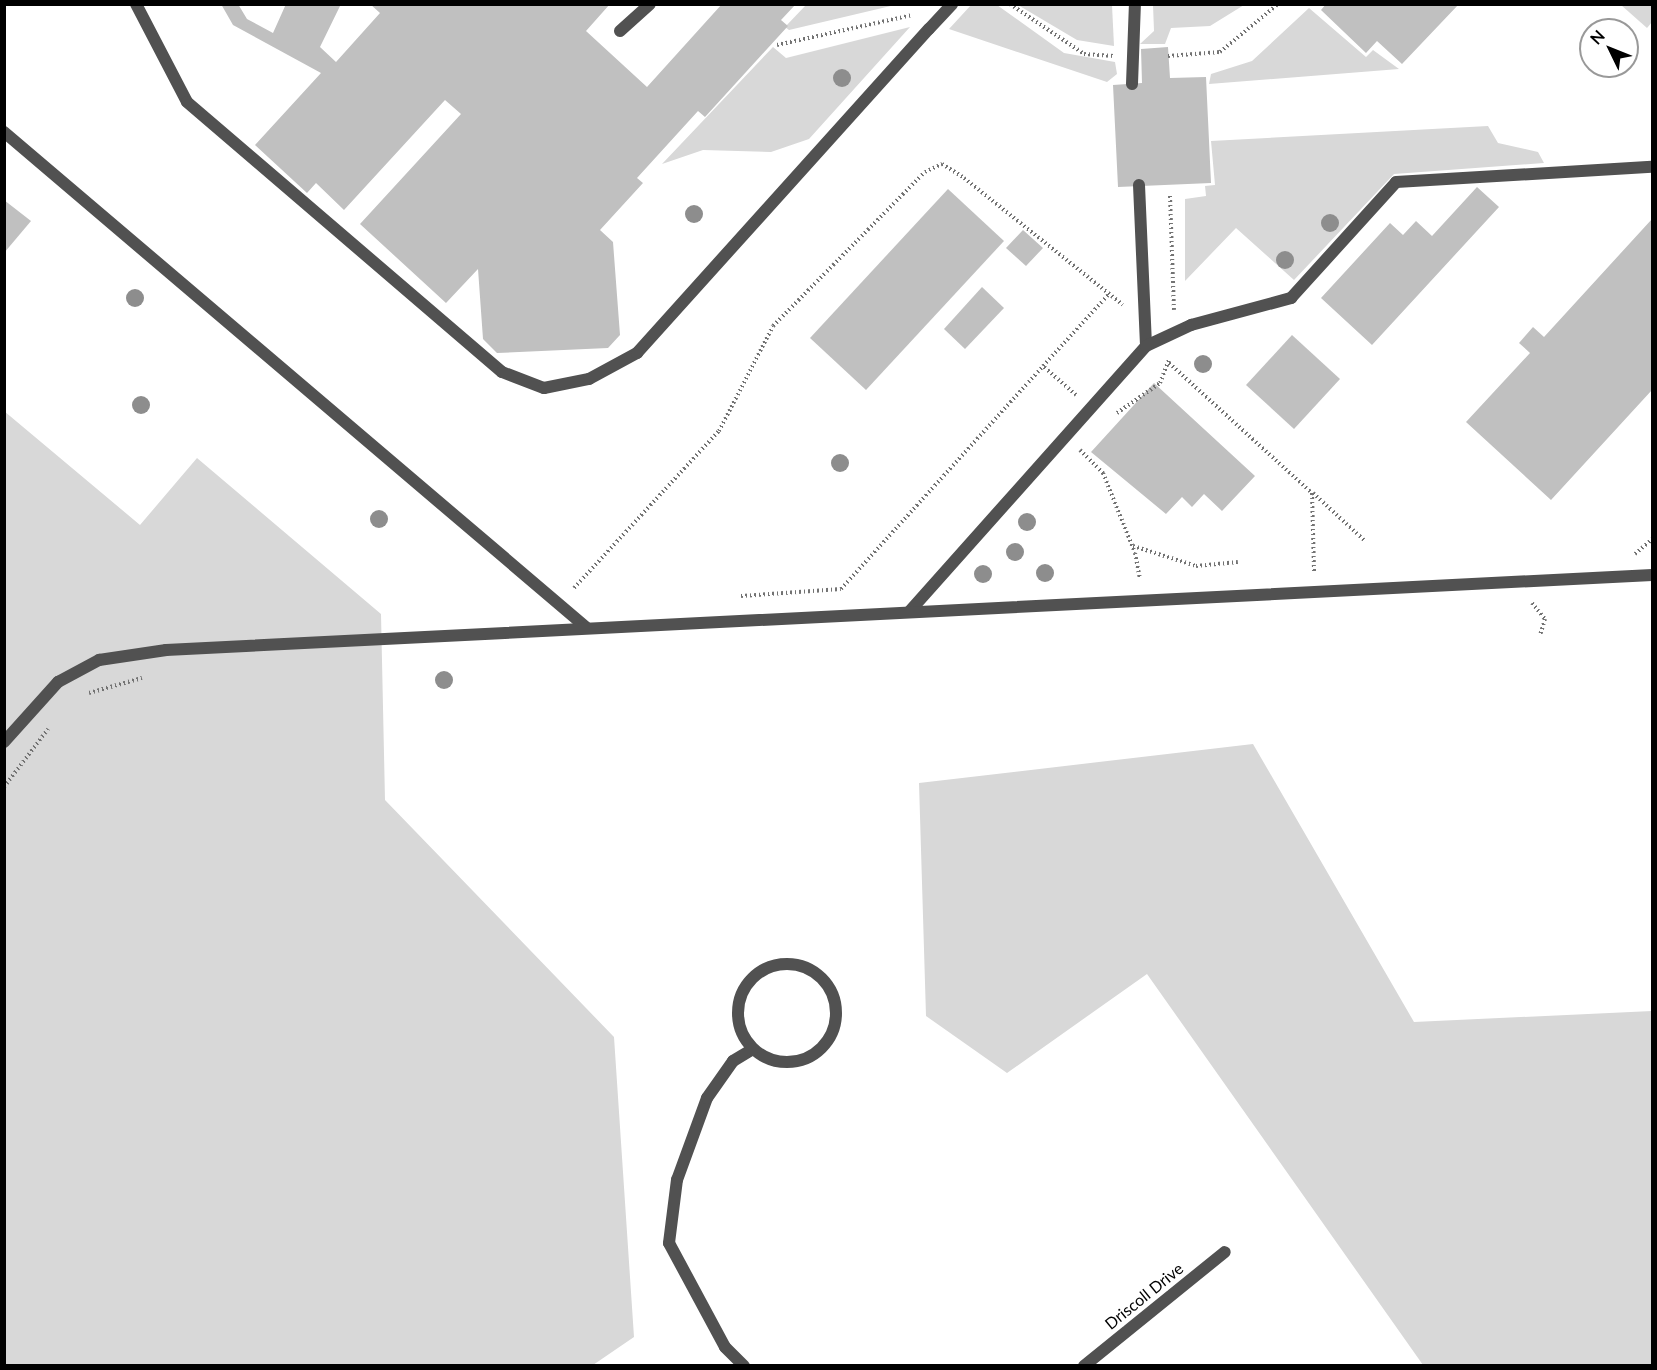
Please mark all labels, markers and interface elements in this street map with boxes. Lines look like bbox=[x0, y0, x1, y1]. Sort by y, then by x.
north arrow bbox=[1579, 18, 1639, 78]
text: N bbox=[1586, 26, 1608, 48]
street label: Driscoll Drive bbox=[1101, 1259, 1187, 1333]

